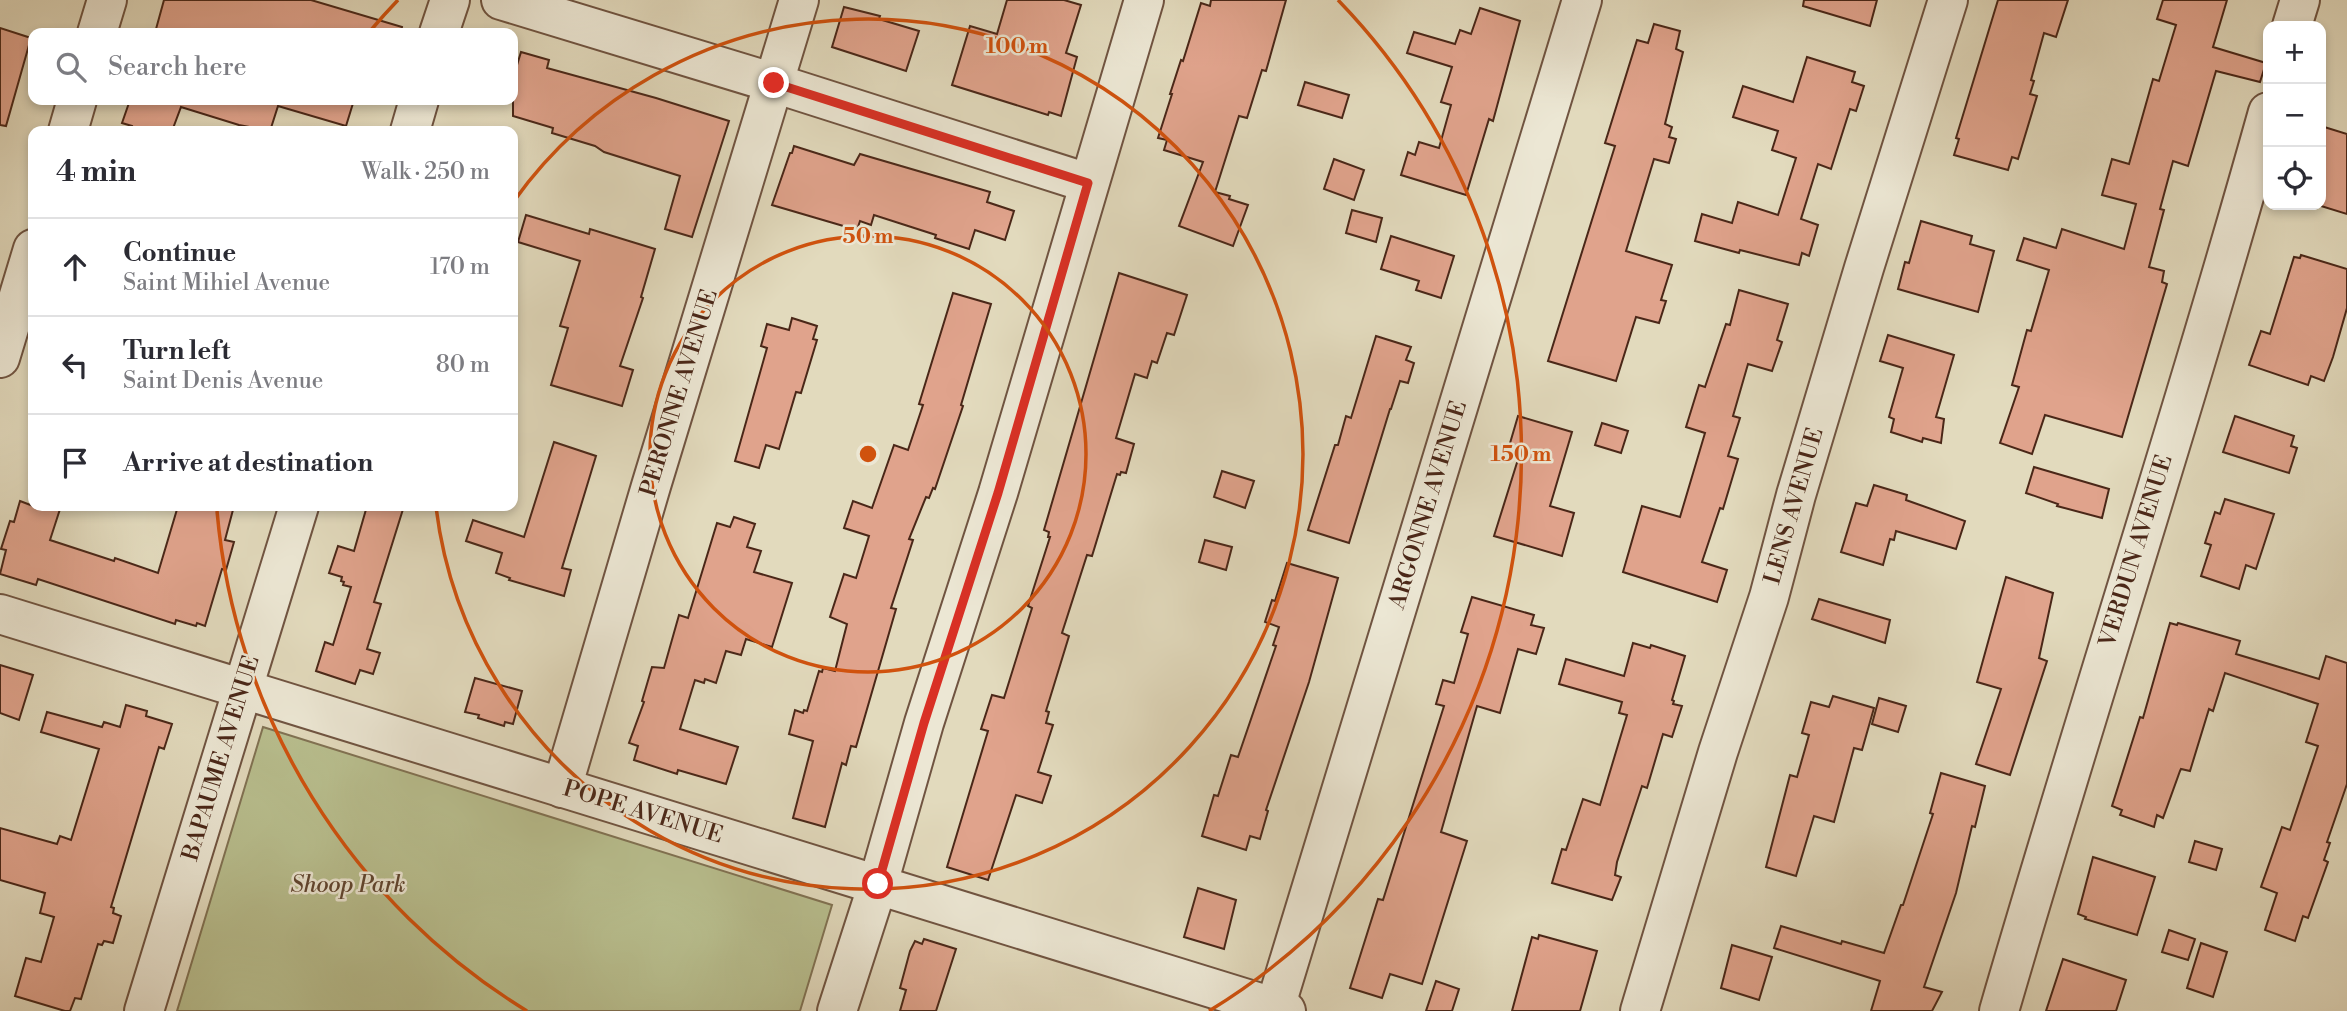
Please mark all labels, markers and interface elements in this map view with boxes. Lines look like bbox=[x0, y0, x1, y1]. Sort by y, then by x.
map controls bbox=[2263, 21, 2326, 210]
button: + bbox=[2263, 21, 2326, 84]
search box bbox=[28, 28, 518, 105]
text: 100 m bbox=[986, 34, 1048, 60]
icon: search bbox=[52, 48, 90, 86]
text: Search here bbox=[108, 51, 247, 83]
route end bbox=[758, 67, 789, 98]
button: − bbox=[2263, 84, 2326, 147]
button: locate bbox=[2263, 147, 2326, 210]
text: 4 min bbox=[56, 153, 136, 191]
text: Walk · 250 m bbox=[361, 158, 490, 186]
text: 50 m bbox=[843, 224, 893, 250]
text: Continue bbox=[123, 237, 236, 269]
icon: ahead bbox=[56, 248, 94, 286]
text: 170 m bbox=[430, 253, 490, 281]
text: Saint Mihiel Avenue bbox=[123, 269, 330, 297]
street label: PERONNE AVENUE bbox=[634, 286, 724, 500]
text: Turn left bbox=[123, 335, 231, 367]
icon: left bbox=[56, 346, 94, 384]
text: 80 m bbox=[436, 351, 490, 379]
text: Saint Denis Avenue bbox=[123, 367, 323, 395]
street label: ARGONNE AVENUE bbox=[1383, 397, 1473, 614]
street label: LENS AVENUE bbox=[1758, 424, 1830, 588]
centre of rings bbox=[856, 442, 880, 466]
text: 150 m bbox=[1491, 442, 1551, 468]
icon: arrive bbox=[56, 444, 94, 482]
text: Arrive at destination bbox=[123, 447, 373, 479]
street label: VERDUN AVENUE bbox=[2093, 451, 2179, 652]
street label: BAPAUME AVENUE bbox=[176, 652, 266, 865]
street label: POPE AVENUE bbox=[560, 774, 726, 850]
route start bbox=[862, 868, 893, 899]
park label: Shoop Park bbox=[290, 871, 406, 899]

